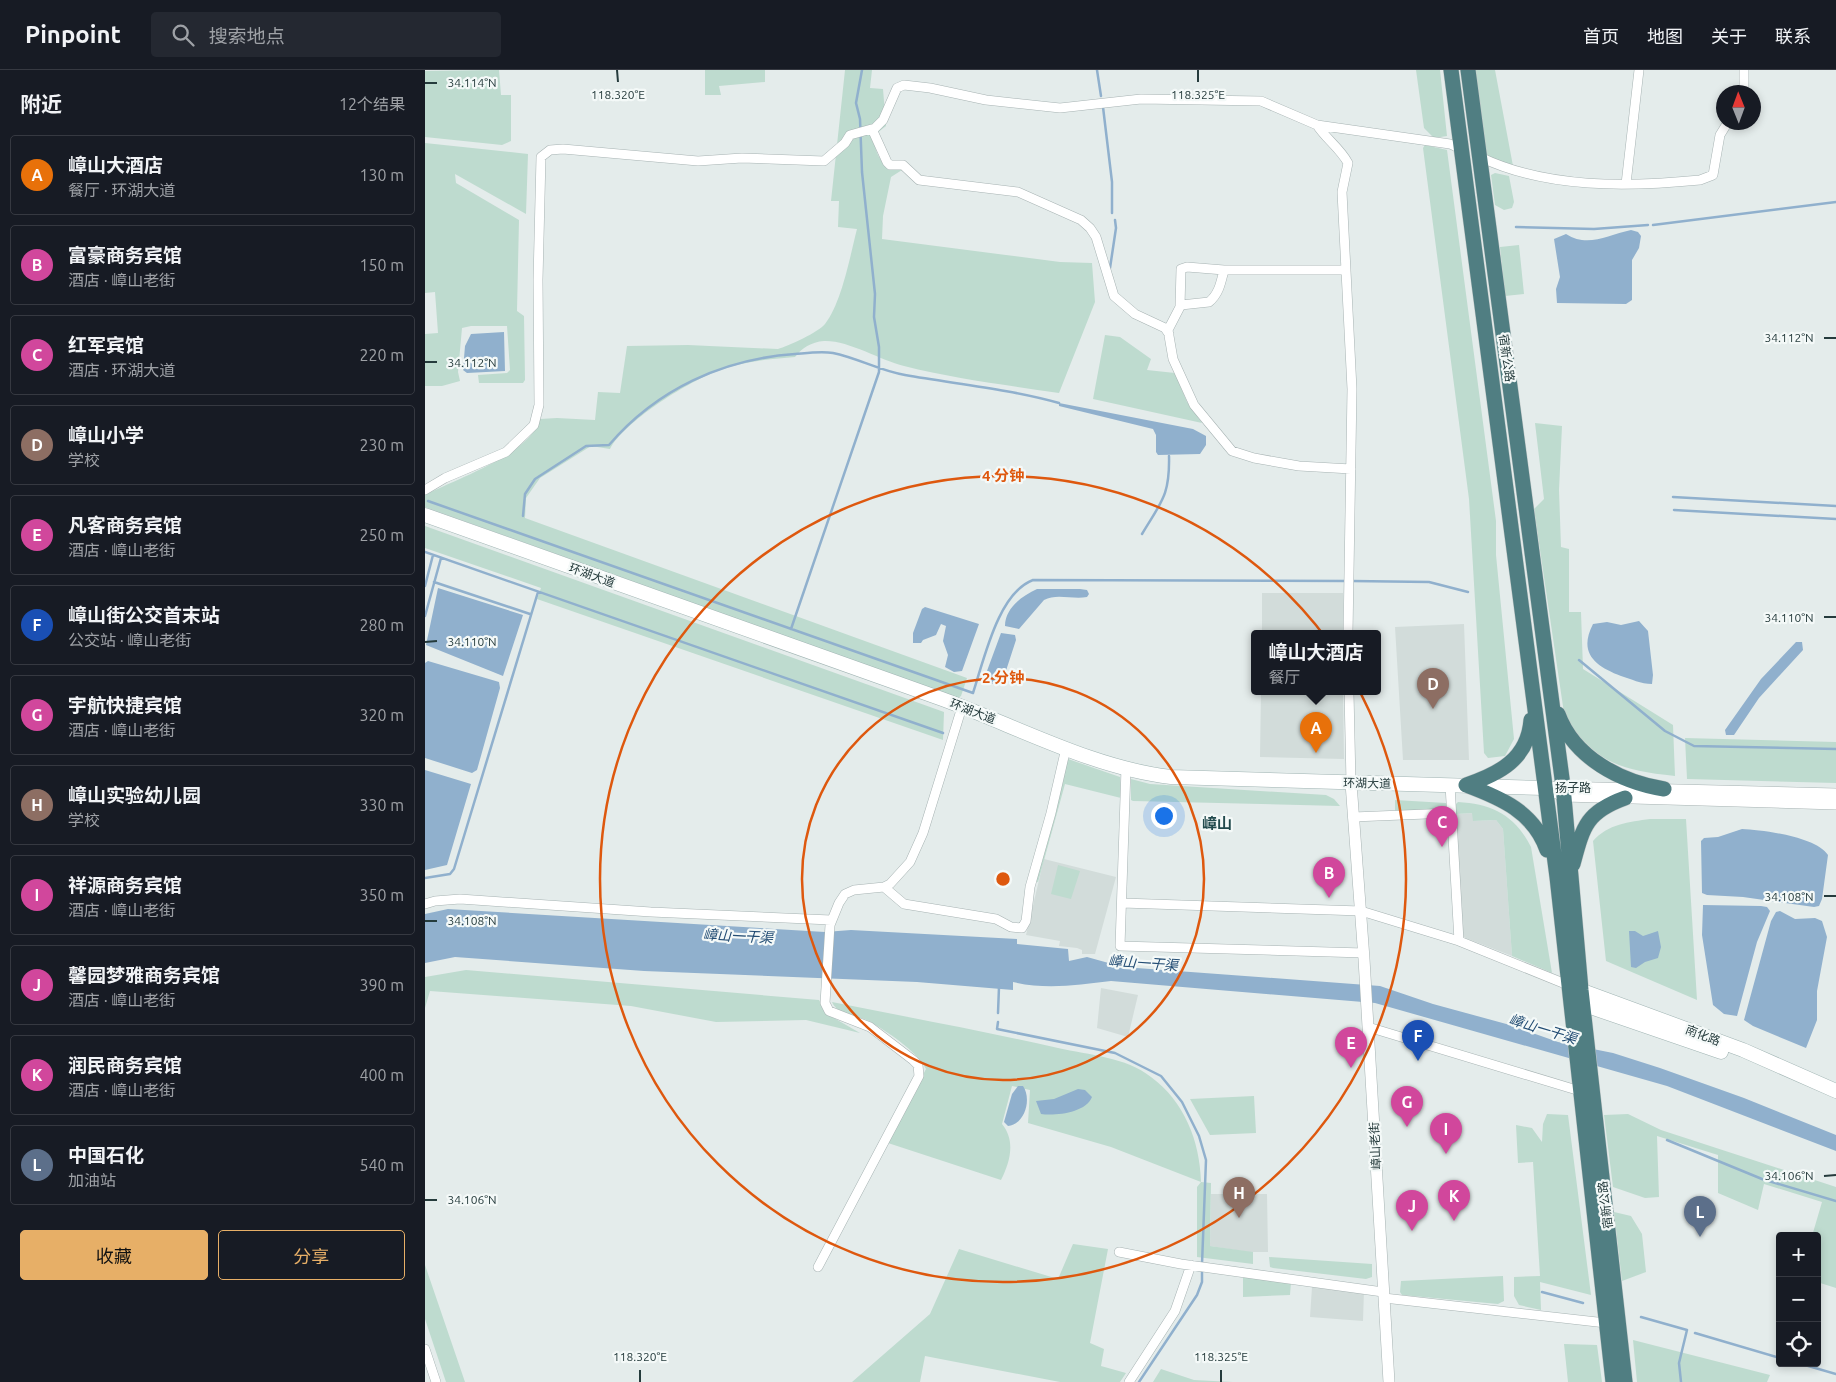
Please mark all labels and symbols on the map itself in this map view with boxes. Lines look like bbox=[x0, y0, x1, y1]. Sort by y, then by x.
text: 34.114°N bbox=[447, 76, 497, 89]
north arrow bbox=[1716, 85, 1761, 130]
text: 118.320°E bbox=[591, 88, 645, 101]
text: 118.325°E bbox=[1171, 88, 1225, 101]
text: 34.112°N bbox=[1764, 331, 1814, 344]
street label: 宿新公路 bbox=[1497, 333, 1517, 383]
text: 34.112°N bbox=[447, 356, 497, 369]
text: 4 分钟 bbox=[982, 467, 1024, 484]
street label: 环湖大道 bbox=[567, 561, 617, 589]
text: 34.110°N bbox=[1764, 611, 1814, 624]
text: 34.110°N bbox=[447, 635, 497, 648]
pin: D bbox=[1417, 668, 1449, 709]
text: 2 分钟 bbox=[982, 669, 1024, 686]
street label: 环湖大道 bbox=[948, 696, 998, 726]
pin: A bbox=[1300, 712, 1332, 753]
street label: 环湖大道 bbox=[1343, 776, 1391, 790]
street label: 扬子路 bbox=[1555, 781, 1591, 794]
your location bbox=[1151, 803, 1177, 829]
pin: C bbox=[1426, 806, 1458, 847]
district label: 嶂山 bbox=[1202, 815, 1232, 832]
pin: B bbox=[1313, 857, 1345, 898]
centre of rings bbox=[994, 870, 1012, 888]
text: 34.108°N bbox=[1764, 890, 1814, 903]
text: 34.108°N bbox=[447, 914, 497, 927]
water label: 嶂山一干渠 bbox=[703, 926, 775, 946]
water label: 嶂山一干渠 bbox=[1108, 953, 1180, 974]
water label: 嶂山一干渠 bbox=[1507, 1011, 1581, 1047]
pin: F bbox=[1402, 1020, 1434, 1061]
street label: 南化路 bbox=[1684, 1022, 1722, 1048]
pin: E bbox=[1335, 1027, 1367, 1068]
pin: G bbox=[1391, 1086, 1423, 1127]
pin: I bbox=[1430, 1113, 1462, 1154]
street label: 嶂山老街 bbox=[1367, 1122, 1383, 1170]
text: 34.106°N bbox=[1764, 1169, 1814, 1182]
pin: H bbox=[1223, 1177, 1255, 1218]
pin: K bbox=[1438, 1180, 1470, 1221]
street label: 宿新公路 bbox=[1596, 1180, 1614, 1230]
pin: J bbox=[1396, 1190, 1428, 1231]
text: 34.106°N bbox=[447, 1193, 497, 1206]
pin: L bbox=[1684, 1196, 1716, 1237]
text: 118.320°E bbox=[613, 1350, 667, 1363]
text: 118.325°E bbox=[1194, 1350, 1248, 1363]

